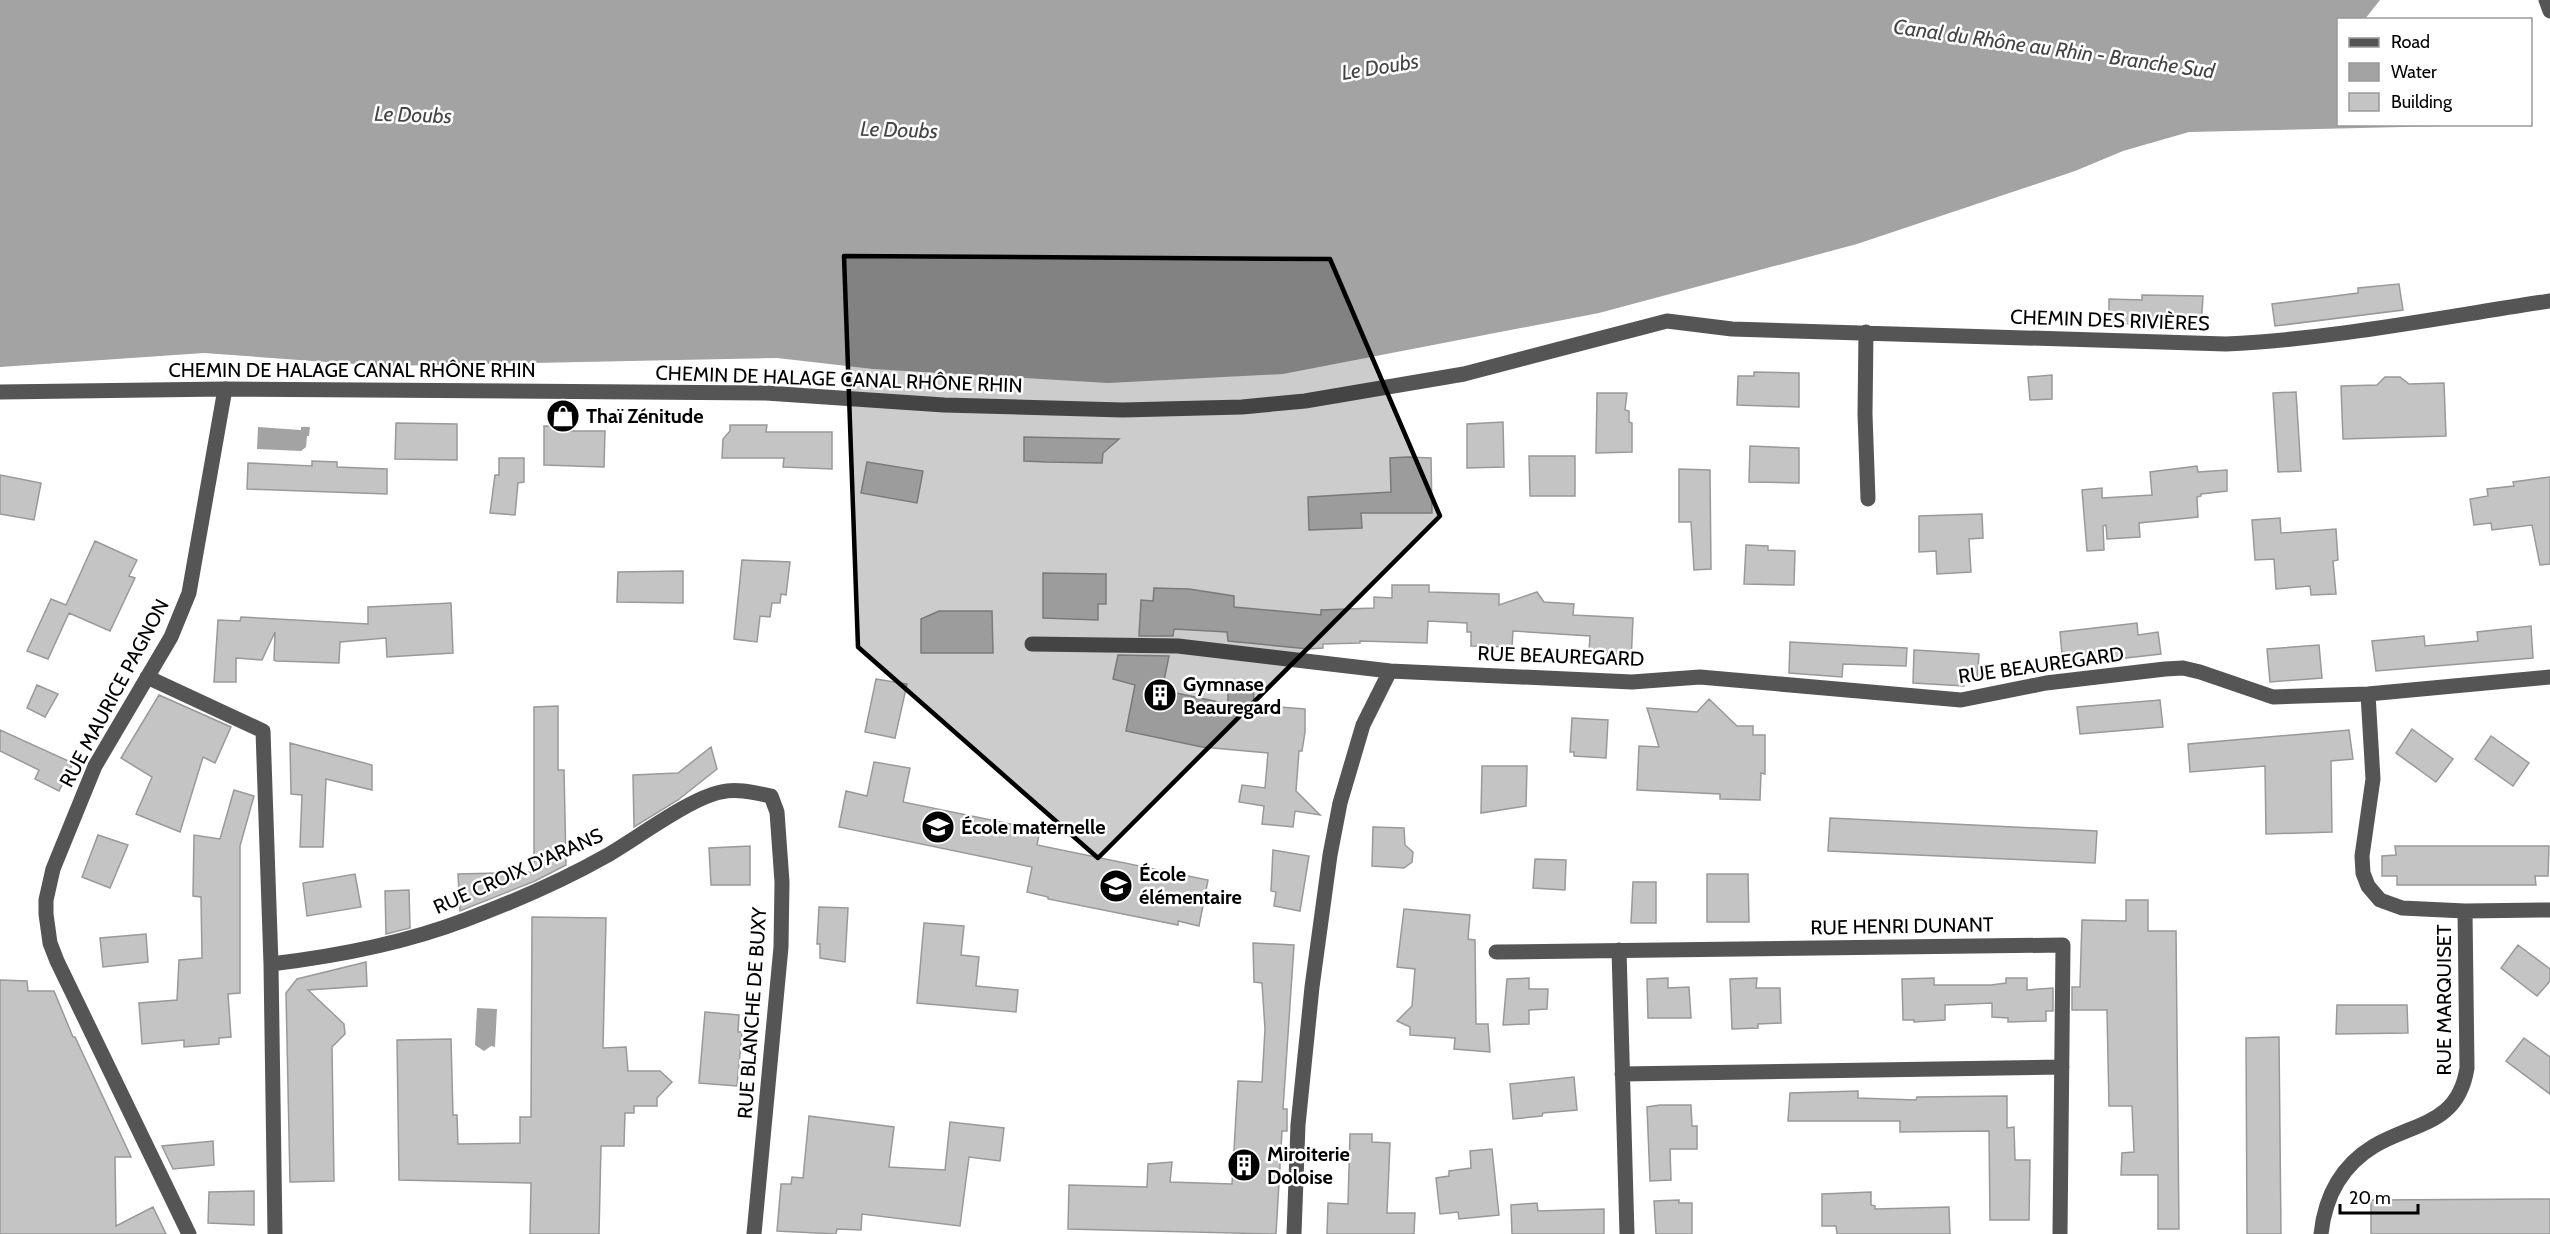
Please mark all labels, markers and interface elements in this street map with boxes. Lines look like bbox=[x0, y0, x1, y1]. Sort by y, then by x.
water label: Canal du Rhône au Rhin - Branche Sud bbox=[1892, 14, 2217, 84]
legend bbox=[2337, 18, 2532, 126]
text: Road bbox=[2391, 31, 2430, 53]
water label: Le Doubs bbox=[1340, 48, 1420, 85]
text: Water bbox=[2391, 61, 2437, 83]
text: Building bbox=[2391, 91, 2453, 113]
water label: Le Doubs bbox=[374, 101, 452, 128]
water label: Le Doubs bbox=[860, 116, 938, 143]
street label: CHEMIN DES RIVIÈRES bbox=[2010, 305, 2210, 335]
street label: CHEMIN DE HALAGE CANAL RHÔNE RHIN bbox=[168, 358, 536, 382]
street label: CHEMIN DE HALAGE CANAL RHÔNE RHIN bbox=[655, 361, 1023, 397]
shop icon: Thaï Zénitude bbox=[545, 398, 581, 434]
place label: Thaï Zénitude bbox=[586, 404, 704, 428]
street label: RUE MAURICE PAGNON bbox=[54, 595, 174, 791]
street label: RUE BEAUREGARD bbox=[1477, 641, 1645, 671]
street label: RUE BEAUREGARD bbox=[1957, 642, 2125, 688]
place label: Gymnase Beauregard bbox=[1183, 672, 1281, 719]
building icon: Gymnase Beauregard bbox=[1142, 677, 1178, 713]
school or university icon: École maternelle bbox=[920, 809, 956, 845]
place label: École maternelle bbox=[961, 815, 1106, 839]
street label: RUE CROIX D'ARANS bbox=[430, 823, 607, 919]
place label: École élémentaire bbox=[1139, 862, 1242, 909]
school or university icon: École élémentaire bbox=[1098, 868, 1134, 904]
street label: RUE BLANCHE DE BUXY bbox=[733, 906, 771, 1120]
street label: RUE HENRI DUNANT bbox=[1810, 912, 1994, 940]
street label: RUE MARQUISET bbox=[2432, 924, 2456, 1076]
place label: Miroiterie Doloise bbox=[1267, 1142, 1350, 1189]
building icon: Miroiterie Doloise bbox=[1226, 1147, 1262, 1183]
scale bar bbox=[2340, 1177, 2418, 1215]
text: 20 m bbox=[2349, 1187, 2391, 1209]

